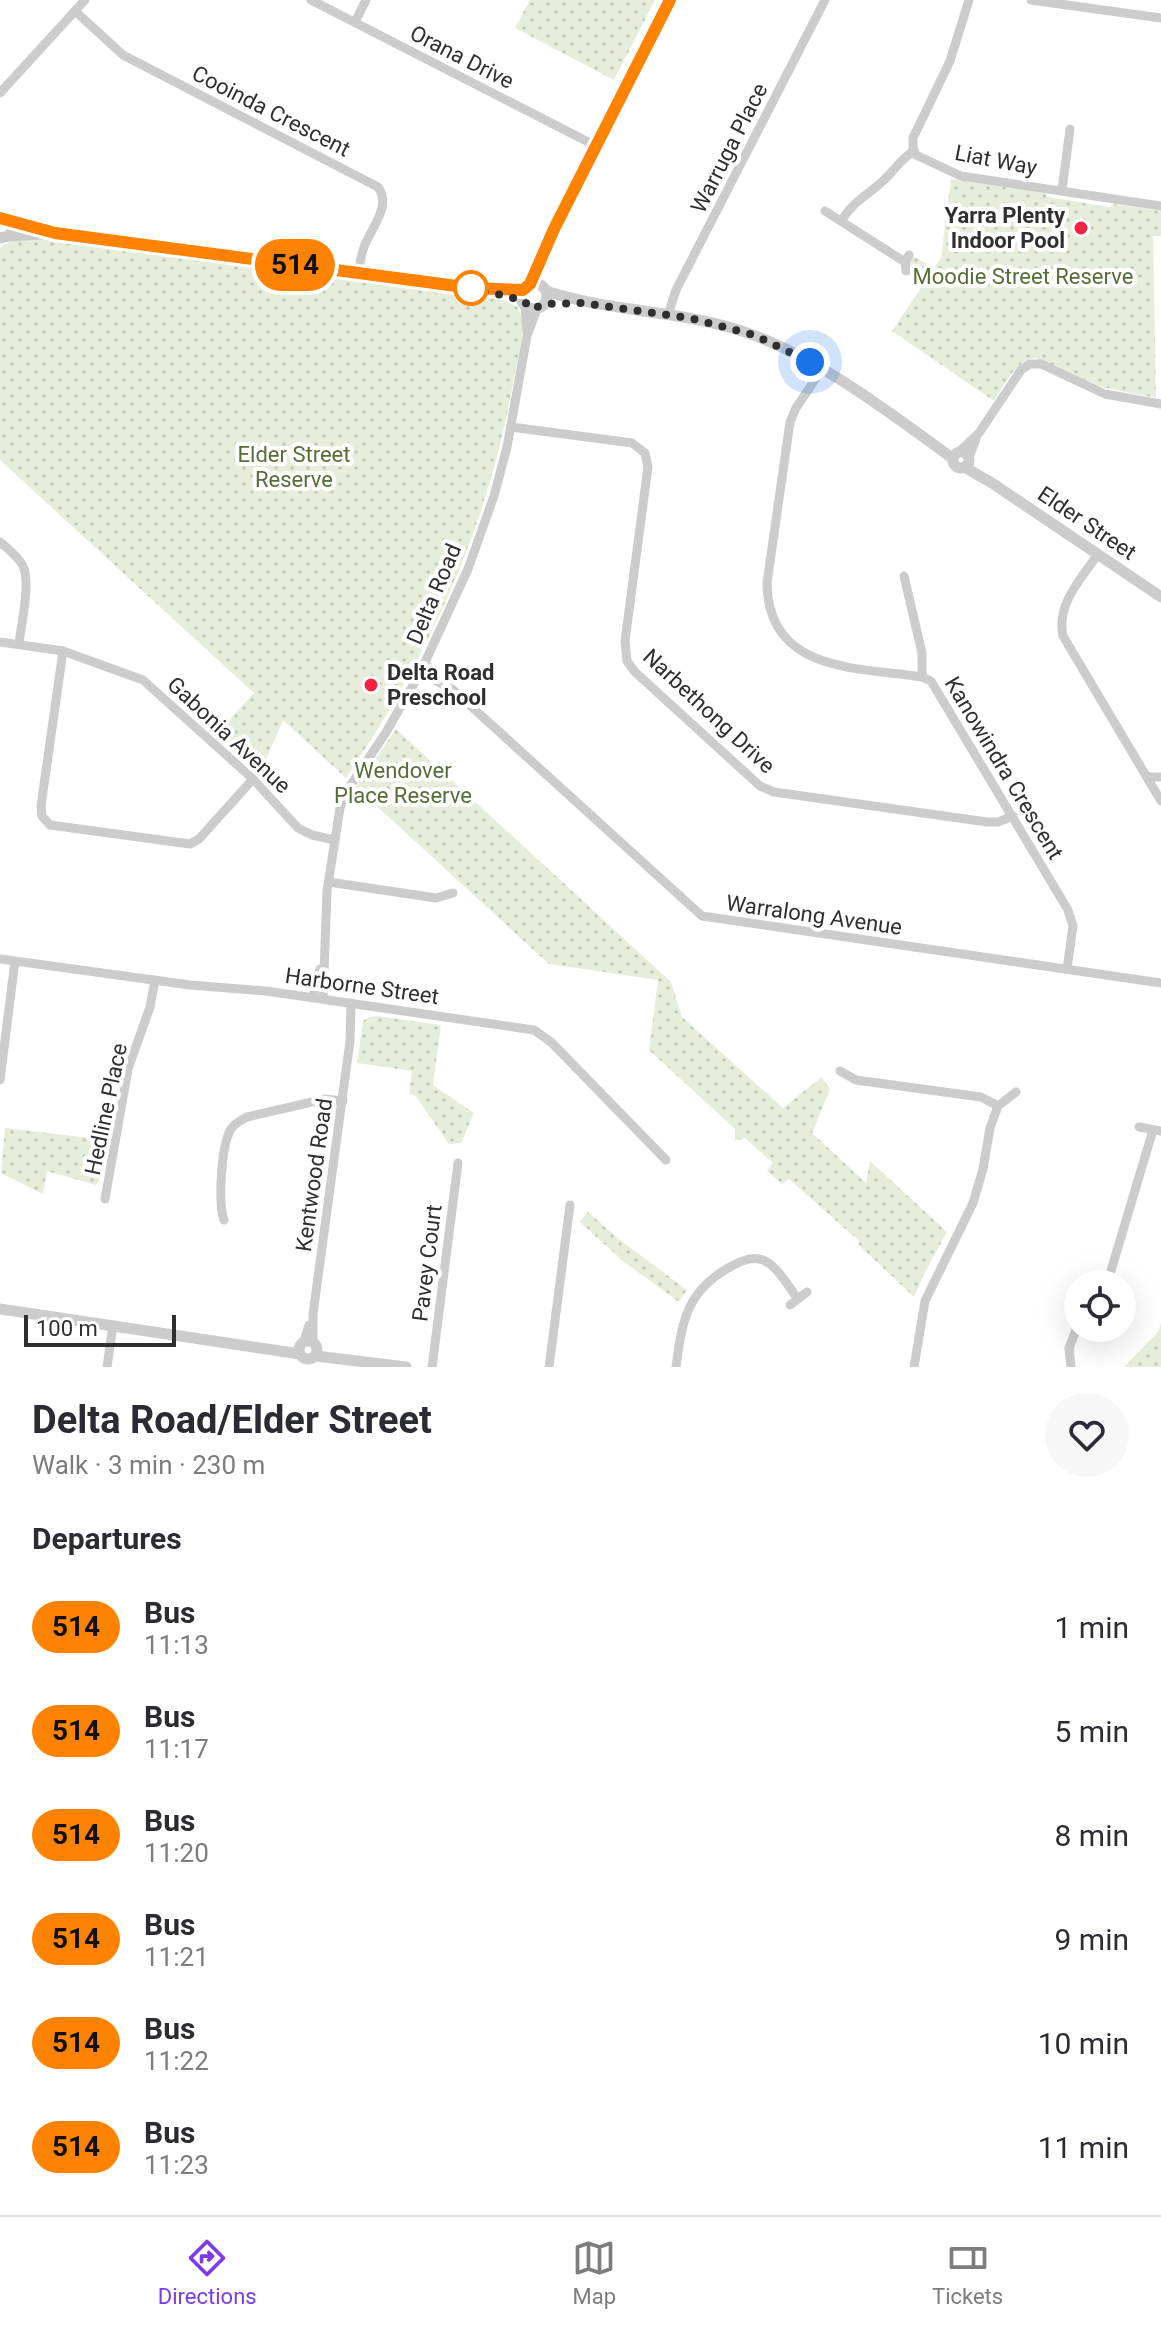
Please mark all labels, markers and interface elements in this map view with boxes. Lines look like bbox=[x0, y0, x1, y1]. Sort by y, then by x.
street label: Orana Drive bbox=[406, 20, 518, 94]
street label: Cooinda Crescent bbox=[188, 60, 354, 162]
street label: Warruga Place bbox=[686, 79, 772, 217]
street label: Liat Way bbox=[953, 140, 1040, 180]
place label: Yarra Plenty Indoor Pool bbox=[945, 203, 1066, 253]
marker: Yarra Plenty Indoor Pool bbox=[1072, 219, 1090, 237]
line badge: 514 bbox=[249, 239, 341, 291]
text: 514 bbox=[271, 248, 319, 281]
park label: Moodie Street Reserve bbox=[913, 264, 1133, 289]
unlabelled marker bbox=[454, 271, 488, 305]
your location bbox=[790, 342, 830, 382]
park label: Elder Street Reserve bbox=[238, 442, 350, 492]
street label: Elder Street bbox=[1033, 481, 1141, 565]
street label: Delta Road bbox=[402, 540, 466, 648]
street label: Narbethong Drive bbox=[638, 644, 780, 778]
place label: Delta Road Preschool bbox=[387, 660, 494, 710]
street label: Gabonia Avenue bbox=[162, 672, 296, 798]
street label: Kanowindra Crescent bbox=[940, 672, 1068, 864]
marker: Delta Road Preschool bbox=[362, 676, 380, 694]
park label: Wendover Place Reserve bbox=[334, 758, 472, 808]
street label: Warralong Avenue bbox=[724, 890, 904, 940]
street label: Harborne Street bbox=[284, 963, 440, 1009]
street label: Hedline Place bbox=[80, 1041, 132, 1177]
street label: Kentwood Road bbox=[291, 1097, 337, 1253]
street label: Pavey Court bbox=[407, 1203, 447, 1323]
map controls bbox=[1064, 1270, 1136, 1342]
button: locate bbox=[1064, 1270, 1136, 1342]
scale bar bbox=[24, 1311, 176, 1347]
text: 100 m bbox=[36, 1316, 98, 1341]
button: heart bbox=[1045, 1393, 1129, 1477]
text: Delta Road/Elder Street bbox=[32, 1398, 432, 1442]
text: Walk · 3 min · 230 m bbox=[32, 1450, 265, 1480]
text: Departures bbox=[32, 1521, 182, 1556]
text: Bus bbox=[144, 1595, 195, 1630]
text: 514 bbox=[52, 1610, 100, 1643]
text: 1 min bbox=[1055, 1610, 1129, 1645]
text: 11:13 bbox=[144, 1630, 209, 1660]
text: Bus bbox=[144, 1699, 195, 1734]
text: 514 bbox=[52, 1714, 100, 1747]
text: 5 min bbox=[1055, 1714, 1129, 1749]
text: 11:17 bbox=[144, 1734, 209, 1764]
text: Bus bbox=[144, 1803, 195, 1838]
text: 514 bbox=[52, 1818, 100, 1851]
text: 8 min bbox=[1055, 1818, 1129, 1853]
text: 11:20 bbox=[144, 1838, 209, 1868]
text: Bus bbox=[144, 1907, 195, 1942]
text: 514 bbox=[52, 1922, 100, 1955]
text: 9 min bbox=[1055, 1922, 1129, 1957]
text: 11:21 bbox=[144, 1942, 209, 1972]
text: Bus bbox=[144, 2011, 195, 2046]
text: 514 bbox=[52, 2026, 100, 2059]
text: 10 min bbox=[1038, 2026, 1129, 2061]
text: 11:22 bbox=[144, 2046, 209, 2076]
text: Bus bbox=[144, 2115, 195, 2150]
text: 514 bbox=[52, 2130, 100, 2163]
text: 11 min bbox=[1038, 2130, 1129, 2165]
text: 11:23 bbox=[144, 2150, 209, 2180]
tab: Directions bbox=[158, 2236, 257, 2309]
tab: Map bbox=[572, 2236, 616, 2309]
tab: Tickets bbox=[932, 2236, 1003, 2309]

